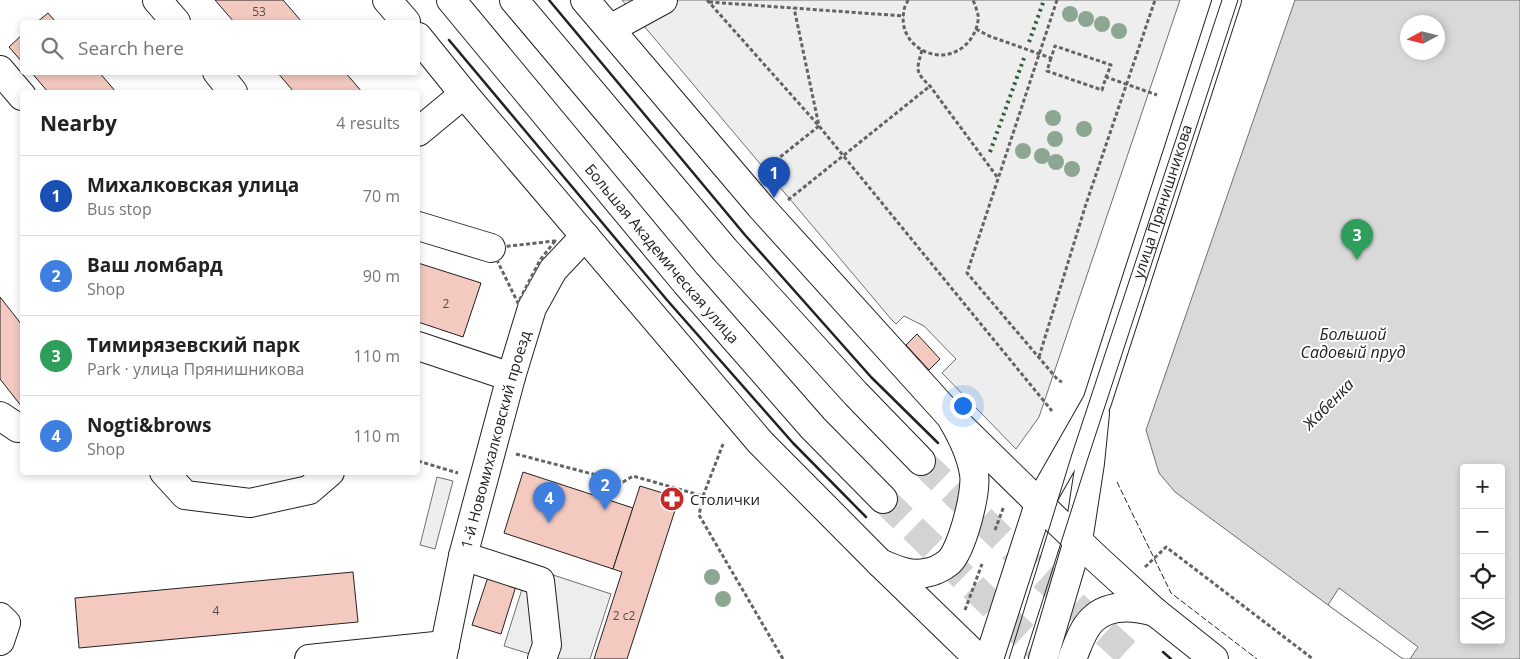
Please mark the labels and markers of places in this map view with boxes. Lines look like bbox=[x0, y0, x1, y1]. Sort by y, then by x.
pin: 1 bbox=[758, 157, 790, 198]
pin: 3 bbox=[1341, 219, 1373, 260]
pin: 2 bbox=[589, 469, 621, 510]
pin: 4 bbox=[533, 482, 565, 523]
pharmacy icon: Столички bbox=[659, 486, 685, 512]
place label: Столички bbox=[690, 489, 760, 509]

